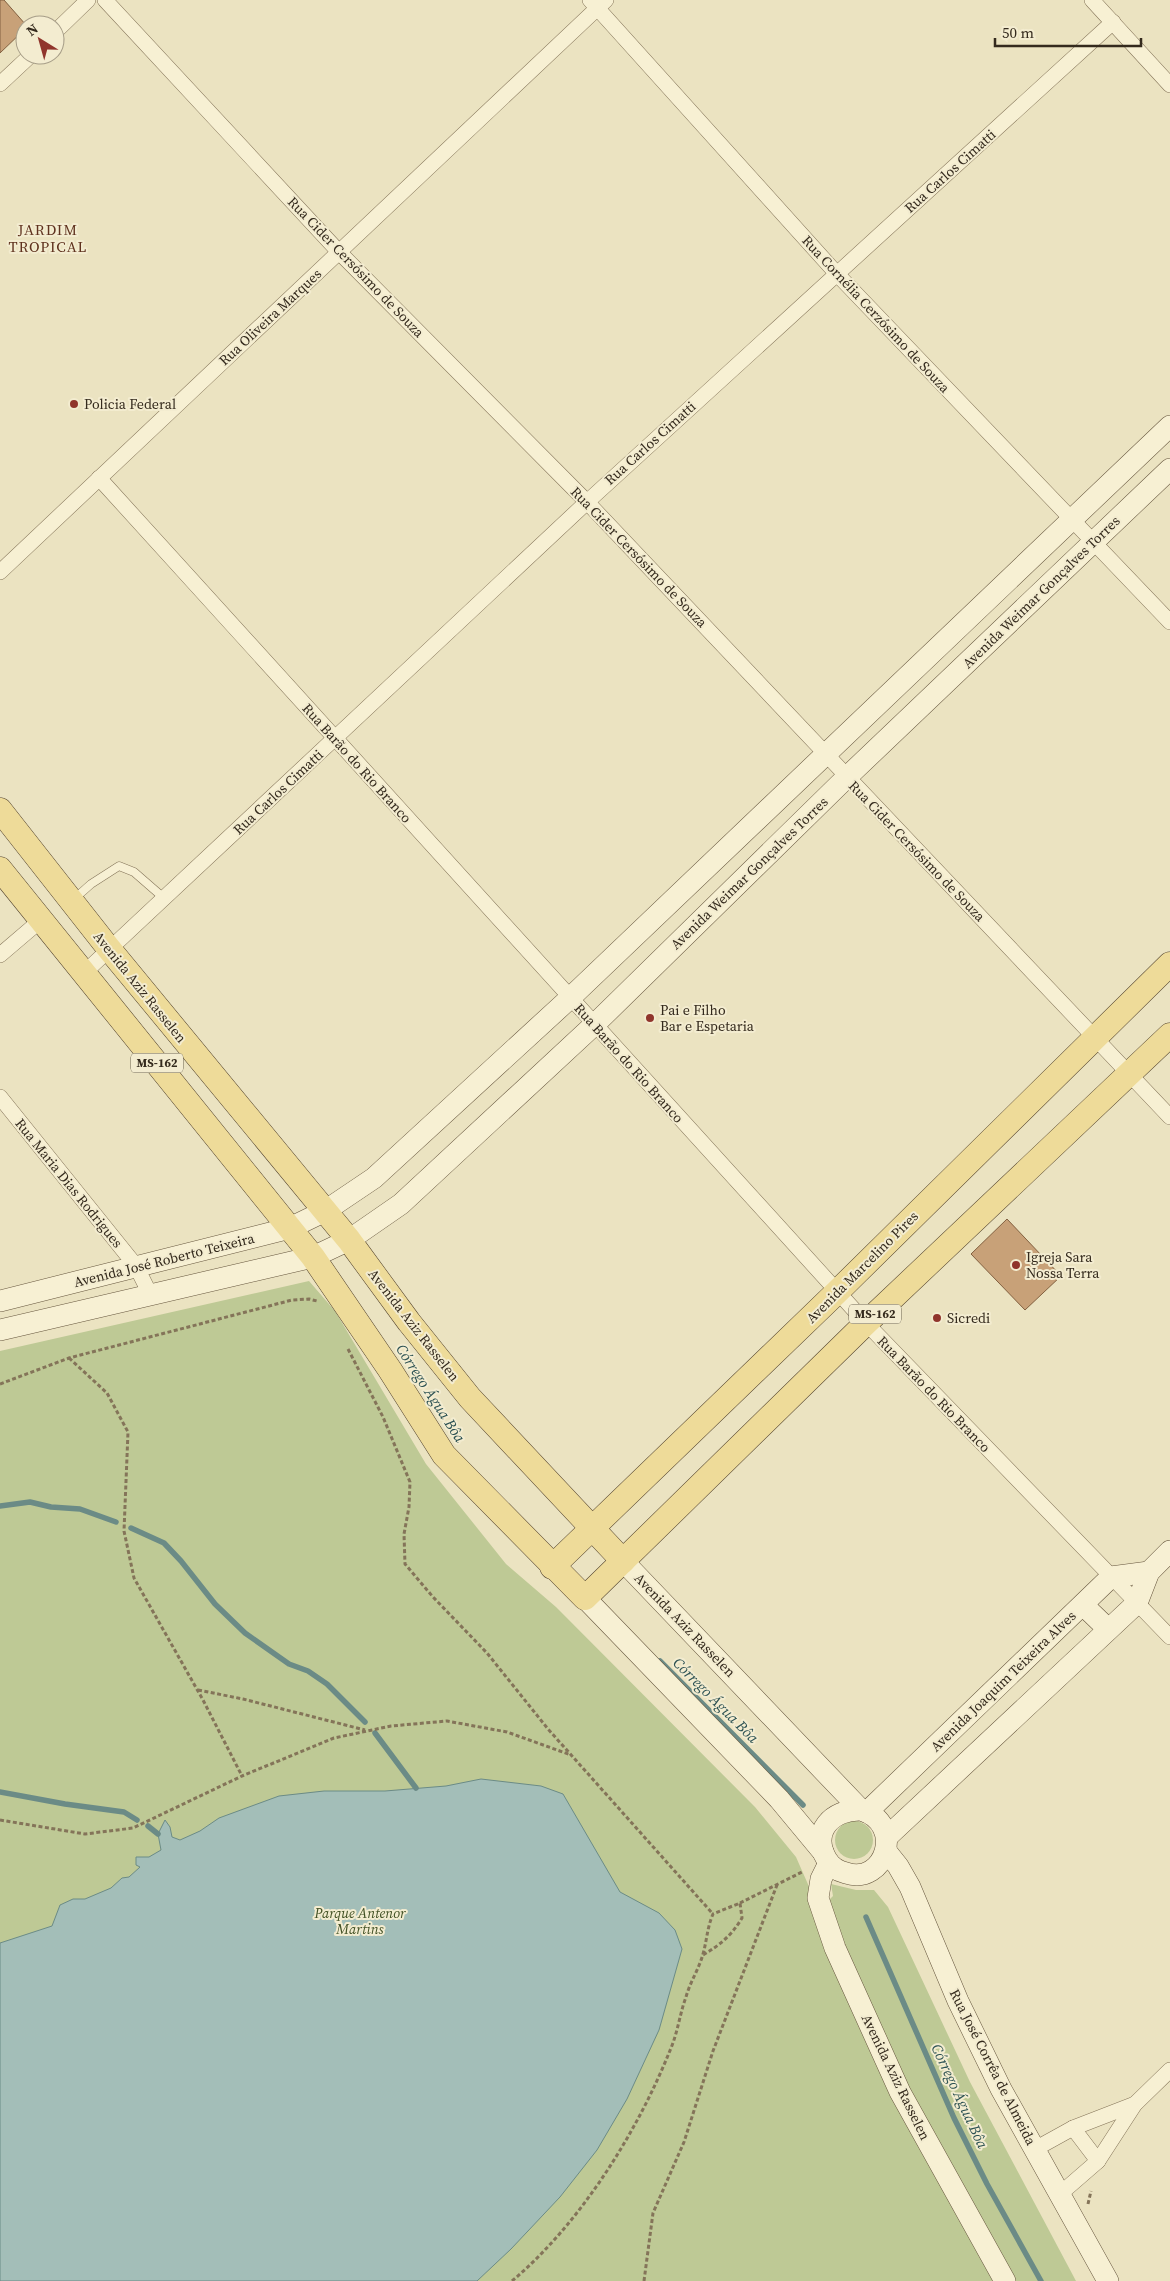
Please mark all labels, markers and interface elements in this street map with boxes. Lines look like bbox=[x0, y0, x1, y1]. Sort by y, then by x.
north arrow bbox=[15, 15, 65, 65]
scale bar bbox=[995, 15, 1141, 47]
text: N bbox=[22, 19, 42, 41]
text: 50 m bbox=[1002, 22, 1034, 43]
street label: Rua Carlos Cimatti bbox=[900, 125, 1000, 217]
street label: Rua Cider Cersósimo de Souza bbox=[283, 192, 429, 342]
district label: JARDIM TROPICAL bbox=[9, 219, 87, 257]
street label: Rua Cornélia Cerzósimo de Souza bbox=[798, 231, 955, 398]
street label: Rua Oliveira Marques bbox=[214, 264, 326, 370]
place label: Policia Federal bbox=[84, 394, 176, 414]
street label: Rua Carlos Cimatti bbox=[600, 397, 700, 489]
marker: Policia Federal bbox=[68, 398, 80, 410]
street label: Rua Cider Cersósimo de Souza bbox=[566, 482, 712, 632]
street label: Avenida Weimar Gonçalves Torres bbox=[958, 511, 1124, 673]
street label: Rua Barão do Rio Branco bbox=[298, 699, 416, 828]
street label: Rua Carlos Cimatti bbox=[229, 745, 327, 839]
street label: Rua Cider Cersósimo de Souza bbox=[844, 776, 990, 926]
street label: Avenida Weimar Gonçalves Torres bbox=[666, 792, 832, 954]
street label: Avenida Aziz Rasselen bbox=[89, 927, 191, 1047]
street label: Rua Barão do Rio Branco bbox=[570, 999, 688, 1128]
place label: Pai e Filho Bar e Espetaria bbox=[660, 1000, 755, 1036]
marker: Pai e Filho Bar e Espetaria bbox=[644, 1012, 656, 1024]
road number: MS-162 bbox=[131, 1054, 183, 1072]
street label: Rua Maria Dias Rodrigues bbox=[11, 1114, 127, 1252]
street label: Avenida Marcelino Pires bbox=[801, 1206, 923, 1328]
street label: Avenida José Roberto Teixeira bbox=[72, 1228, 257, 1292]
place label: Igreja Sara Nossa Terra bbox=[1026, 1247, 1100, 1283]
marker: Igreja Sara Nossa Terra bbox=[1010, 1259, 1022, 1271]
street label: Avenida Aziz Rasselen bbox=[364, 1265, 465, 1386]
road number: MS-162 bbox=[849, 1305, 901, 1324]
place label: Sicredi bbox=[947, 1308, 990, 1328]
marker: Sicredi bbox=[931, 1312, 943, 1324]
street label: Rua Barão do Rio Branco bbox=[873, 1331, 995, 1457]
water label: Córrego Água Bôa bbox=[391, 1340, 471, 1446]
street label: Avenida Aziz Rasselen bbox=[630, 1568, 740, 1682]
street label: Avenida Joaquim Teixeira Alves bbox=[926, 1606, 1080, 1756]
water label: Córrego Água Bôa bbox=[668, 1652, 764, 1748]
park label: Parque Antenor Martins bbox=[313, 1903, 406, 1939]
street label: Rua José Corrêa de Almeida bbox=[945, 1985, 1042, 2149]
street label: Avenida Aziz Rasselen bbox=[857, 2011, 935, 2144]
water label: Córrego Água Bôa bbox=[927, 2040, 994, 2152]

